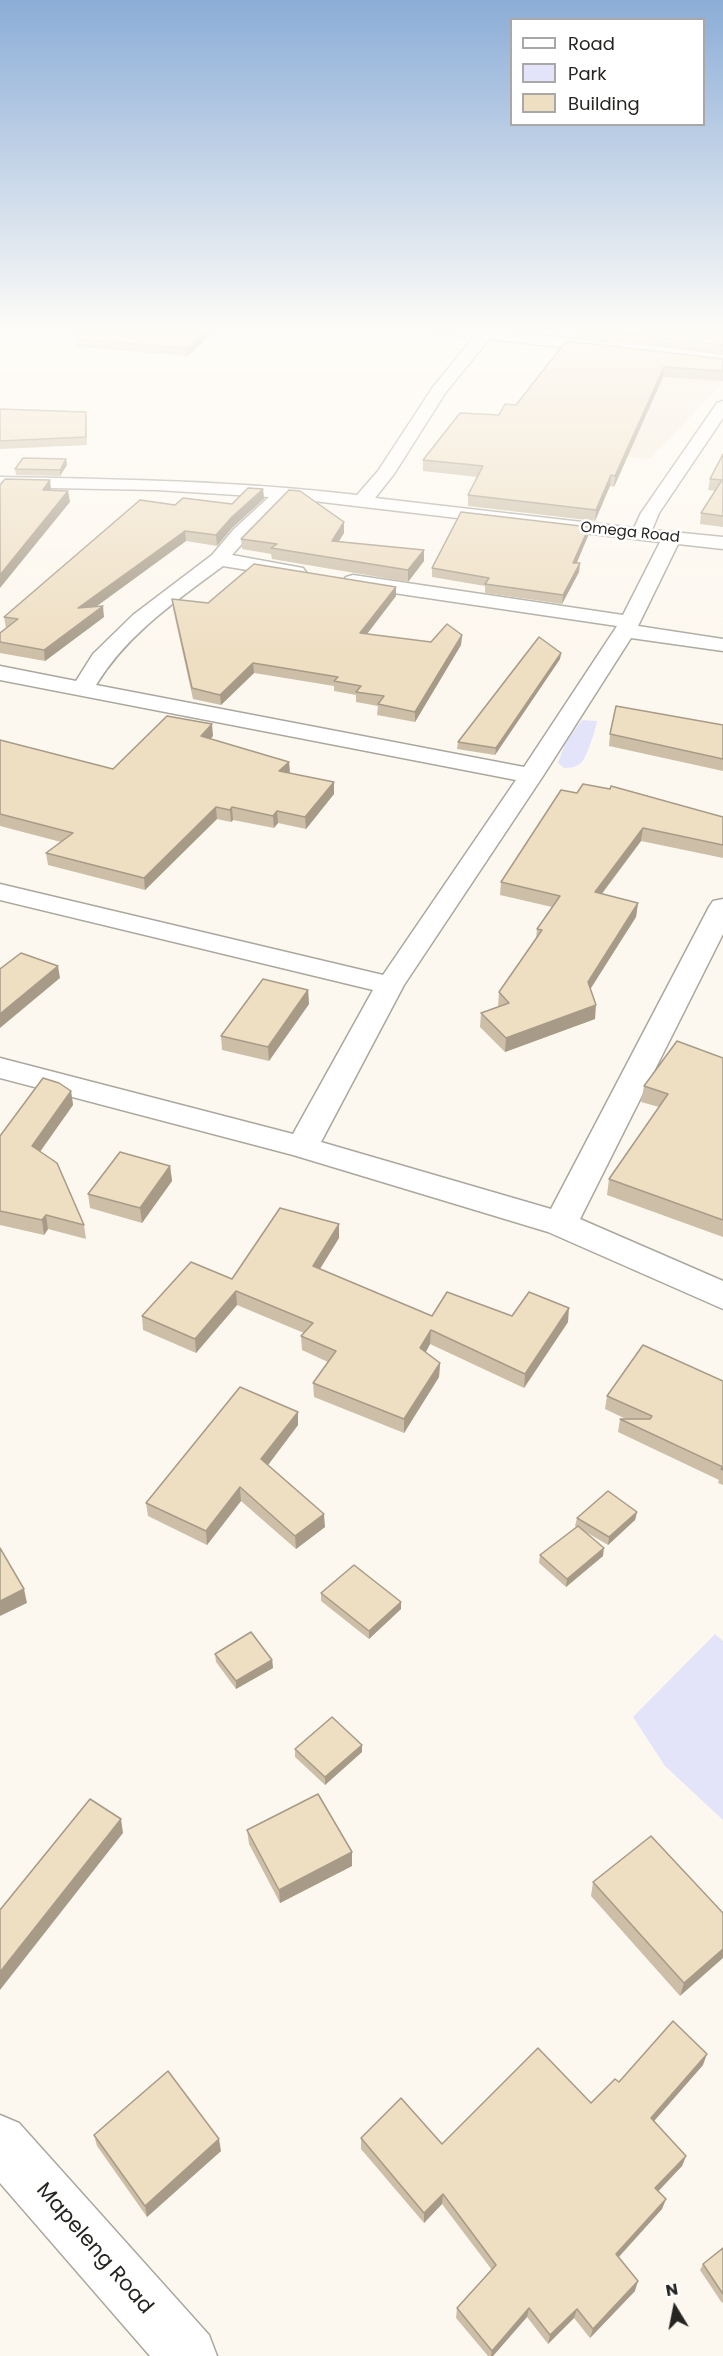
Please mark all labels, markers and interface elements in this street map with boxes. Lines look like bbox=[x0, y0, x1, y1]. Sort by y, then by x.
legend bbox=[510, 18, 705, 126]
text: Road bbox=[568, 31, 615, 56]
text: Park bbox=[568, 61, 607, 86]
text: Building bbox=[568, 91, 640, 116]
street label: Omega Road bbox=[579, 519, 681, 547]
street label: Mapeleng Road bbox=[30, 2178, 158, 2320]
text: N bbox=[664, 2277, 680, 2302]
north arrow bbox=[645, 2278, 705, 2338]

